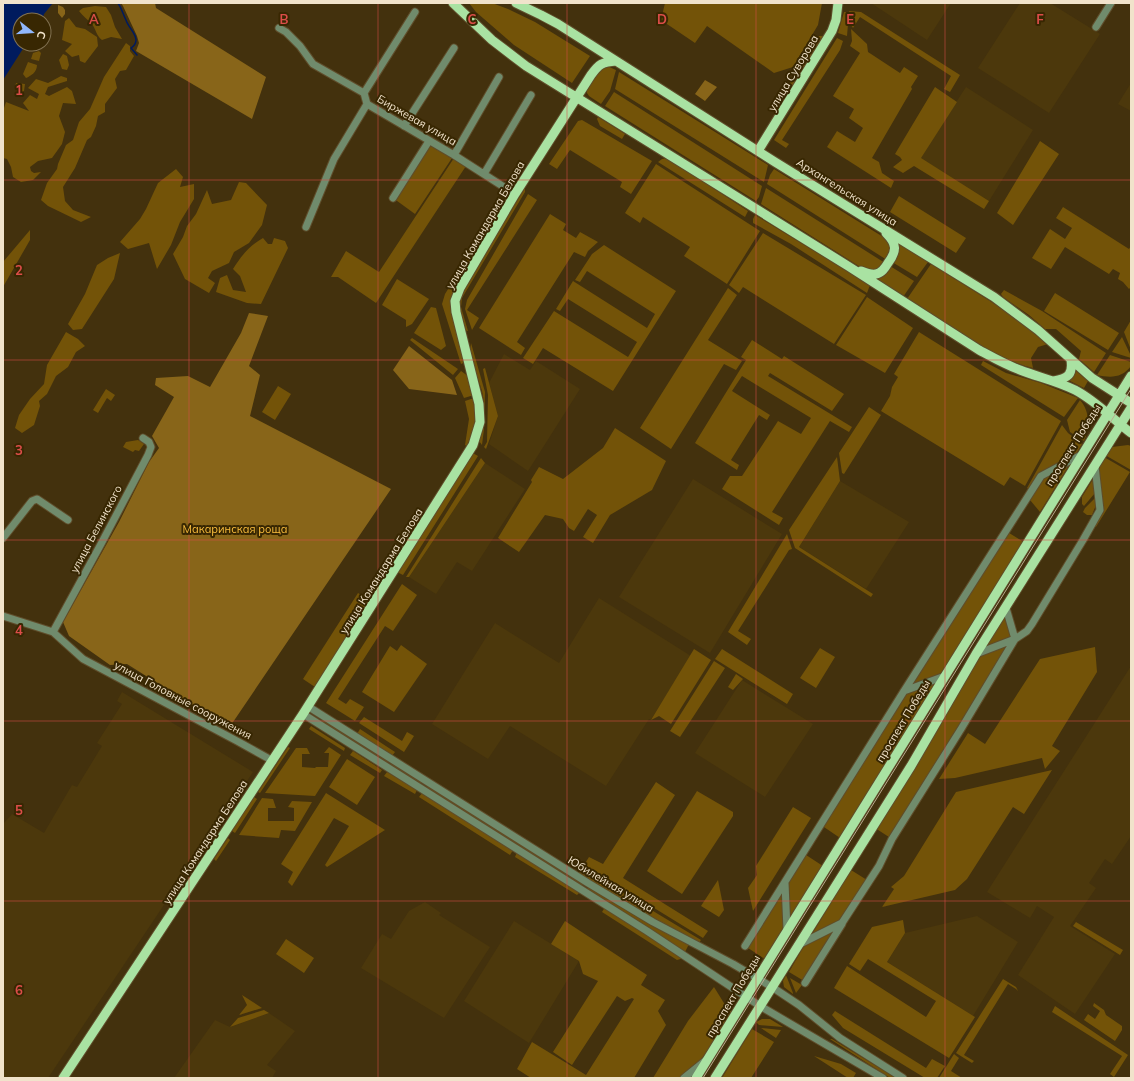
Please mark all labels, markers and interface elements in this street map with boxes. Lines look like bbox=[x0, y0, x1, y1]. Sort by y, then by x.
text: A bbox=[89, 11, 99, 27]
text: B bbox=[280, 11, 289, 27]
text: C bbox=[468, 11, 477, 27]
text: D bbox=[657, 11, 667, 27]
text: E bbox=[846, 11, 854, 27]
text: F bbox=[1036, 11, 1044, 27]
north arrow bbox=[12, 12, 52, 52]
text: С bbox=[34, 29, 49, 41]
street label: улица Суворова bbox=[765, 32, 821, 114]
text: 1 bbox=[15, 82, 23, 98]
street label: Биржевая улица bbox=[375, 92, 459, 148]
street label: Архангельская улица bbox=[794, 155, 900, 229]
street label: улица Командарма Белова bbox=[443, 158, 527, 292]
text: 2 bbox=[15, 262, 23, 278]
street label: проспект Победы bbox=[1042, 402, 1104, 488]
text: 3 bbox=[15, 442, 23, 458]
street label: улица Белинского bbox=[67, 483, 125, 575]
street label: улица Командарма Белова bbox=[337, 506, 425, 636]
park label: Макаринская роща bbox=[183, 522, 287, 536]
text: 4 bbox=[15, 622, 23, 638]
street label: улица Головные сооружения bbox=[112, 658, 254, 742]
street label: проспект Победы bbox=[873, 677, 933, 765]
street label: улица Командарма Белова bbox=[160, 777, 250, 907]
text: 5 bbox=[15, 802, 23, 818]
street label: Юбилейная улица bbox=[566, 853, 656, 915]
street label: проспект Победы bbox=[703, 952, 763, 1040]
text: 6 bbox=[15, 982, 23, 998]

